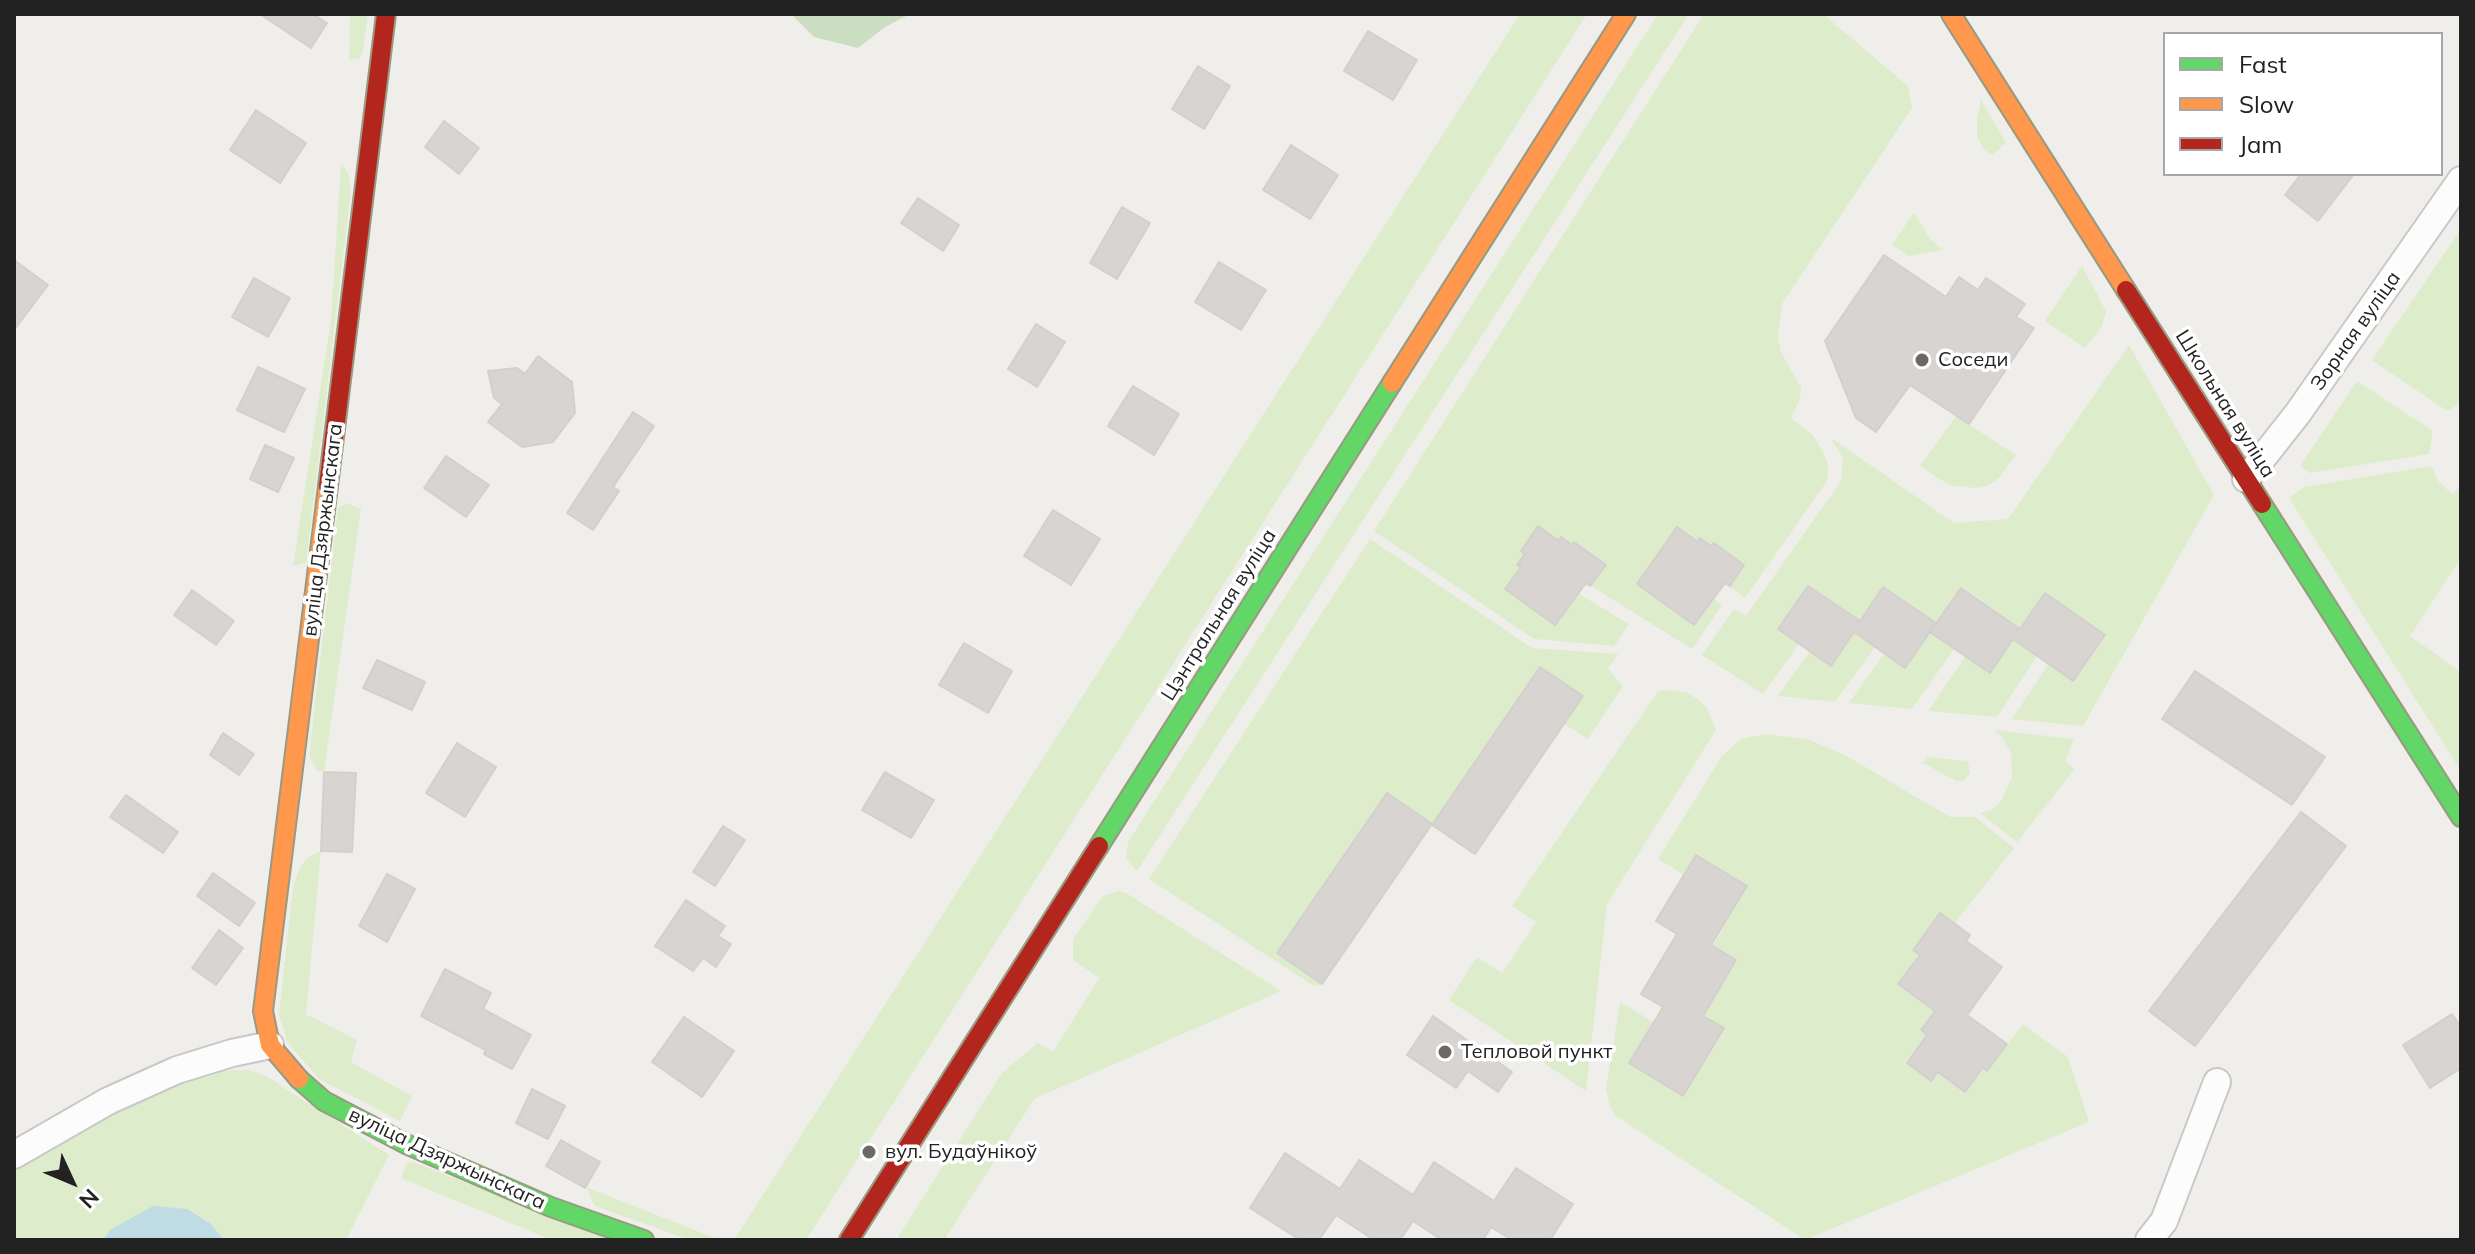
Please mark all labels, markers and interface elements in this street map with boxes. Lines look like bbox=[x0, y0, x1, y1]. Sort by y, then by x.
legend bbox=[2163, 32, 2443, 176]
text: Fast bbox=[2239, 49, 2287, 79]
text: Slow bbox=[2239, 89, 2294, 119]
text: Jam bbox=[2239, 129, 2282, 159]
street label: Зорная вуліца bbox=[2306, 267, 2406, 395]
street label: Школьная вуліца bbox=[2170, 326, 2280, 482]
place label: Соседи bbox=[1938, 348, 2008, 372]
marker: Соседи bbox=[1913, 351, 1931, 369]
street label: вуліца Дзяржынскага bbox=[298, 422, 348, 638]
street label: Цэнтральная вуліца bbox=[1156, 525, 1282, 705]
place label: Тепловой пункт bbox=[1461, 1040, 1612, 1064]
marker: Тепловой пункт bbox=[1436, 1043, 1454, 1061]
street label: вуліца Дзяржынскага bbox=[345, 1103, 549, 1215]
place label: вул. Будаўнікоў bbox=[885, 1140, 1037, 1164]
north arrow bbox=[32, 1142, 112, 1222]
marker: вул. Будаўнікоў bbox=[860, 1143, 878, 1161]
text: N bbox=[73, 1183, 105, 1214]

